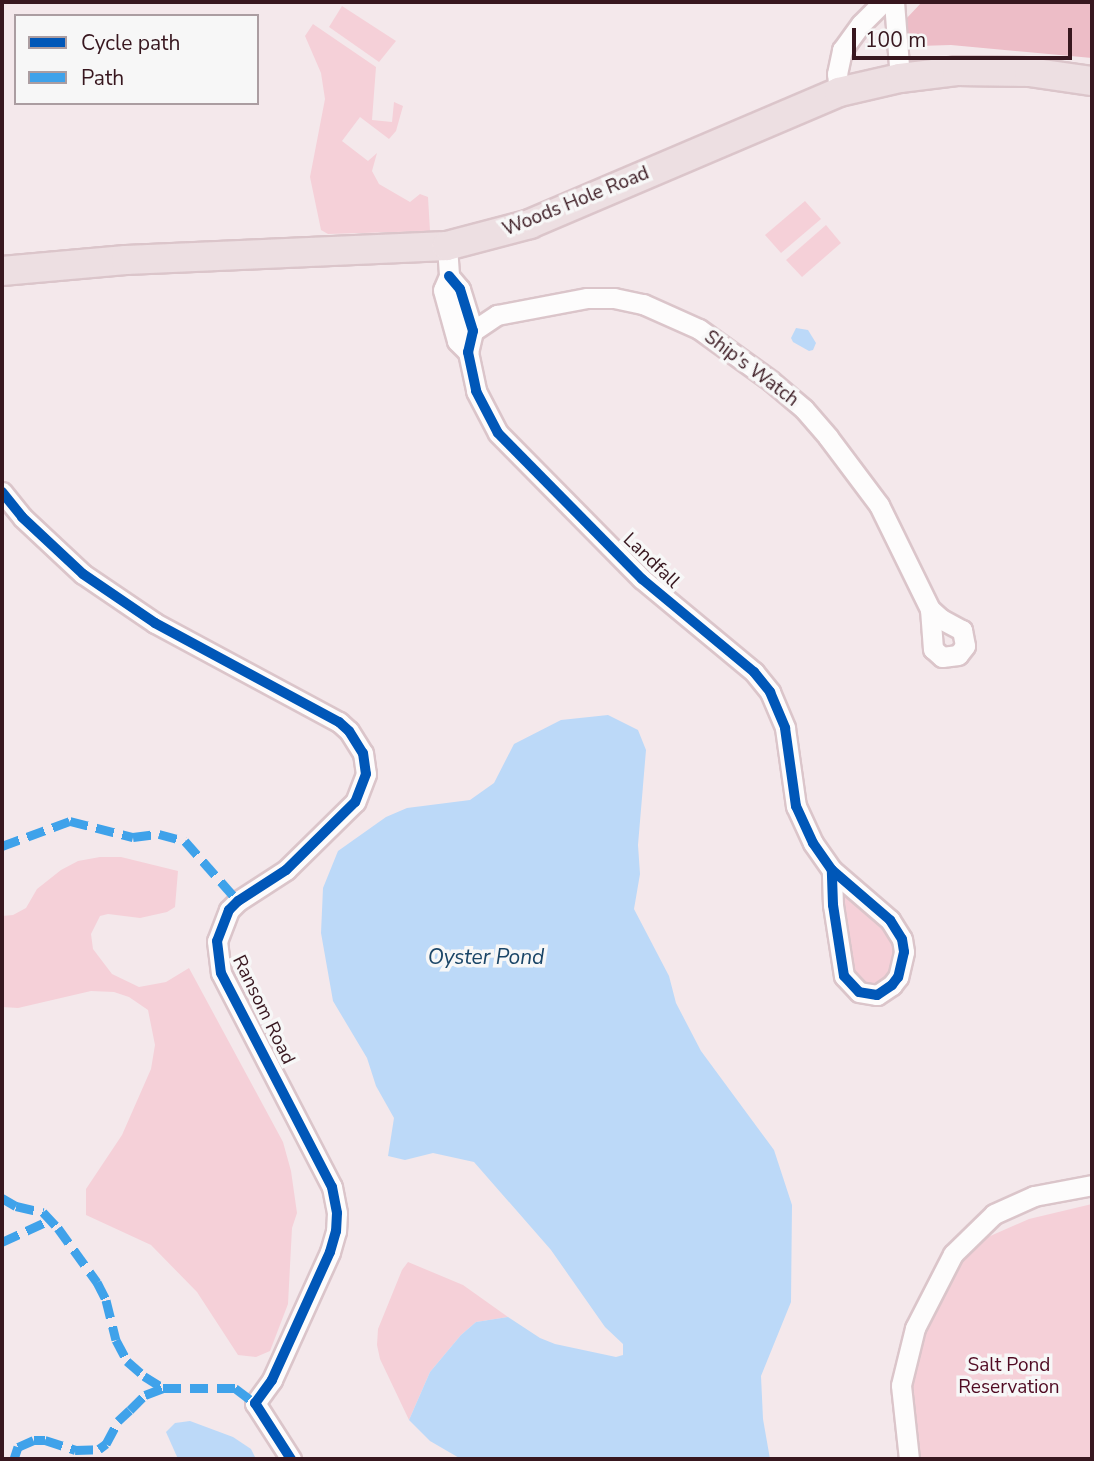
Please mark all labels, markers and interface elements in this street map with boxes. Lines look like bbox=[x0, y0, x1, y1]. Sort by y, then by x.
legend bbox=[14, 14, 259, 105]
scale bar bbox=[856, 14, 1076, 58]
text: 100 m bbox=[865, 26, 926, 54]
text: Cycle path bbox=[81, 29, 180, 57]
text: Path bbox=[81, 64, 124, 92]
street label: Woods Hole Road bbox=[500, 162, 652, 242]
street label: Ship's Watch bbox=[699, 326, 803, 412]
street label: Landfall bbox=[618, 529, 684, 593]
water label: Oyster Pond bbox=[428, 944, 544, 970]
street label: Ransom Road bbox=[227, 952, 299, 1068]
park label: Salt Pond Reservation bbox=[958, 1355, 1060, 1399]

